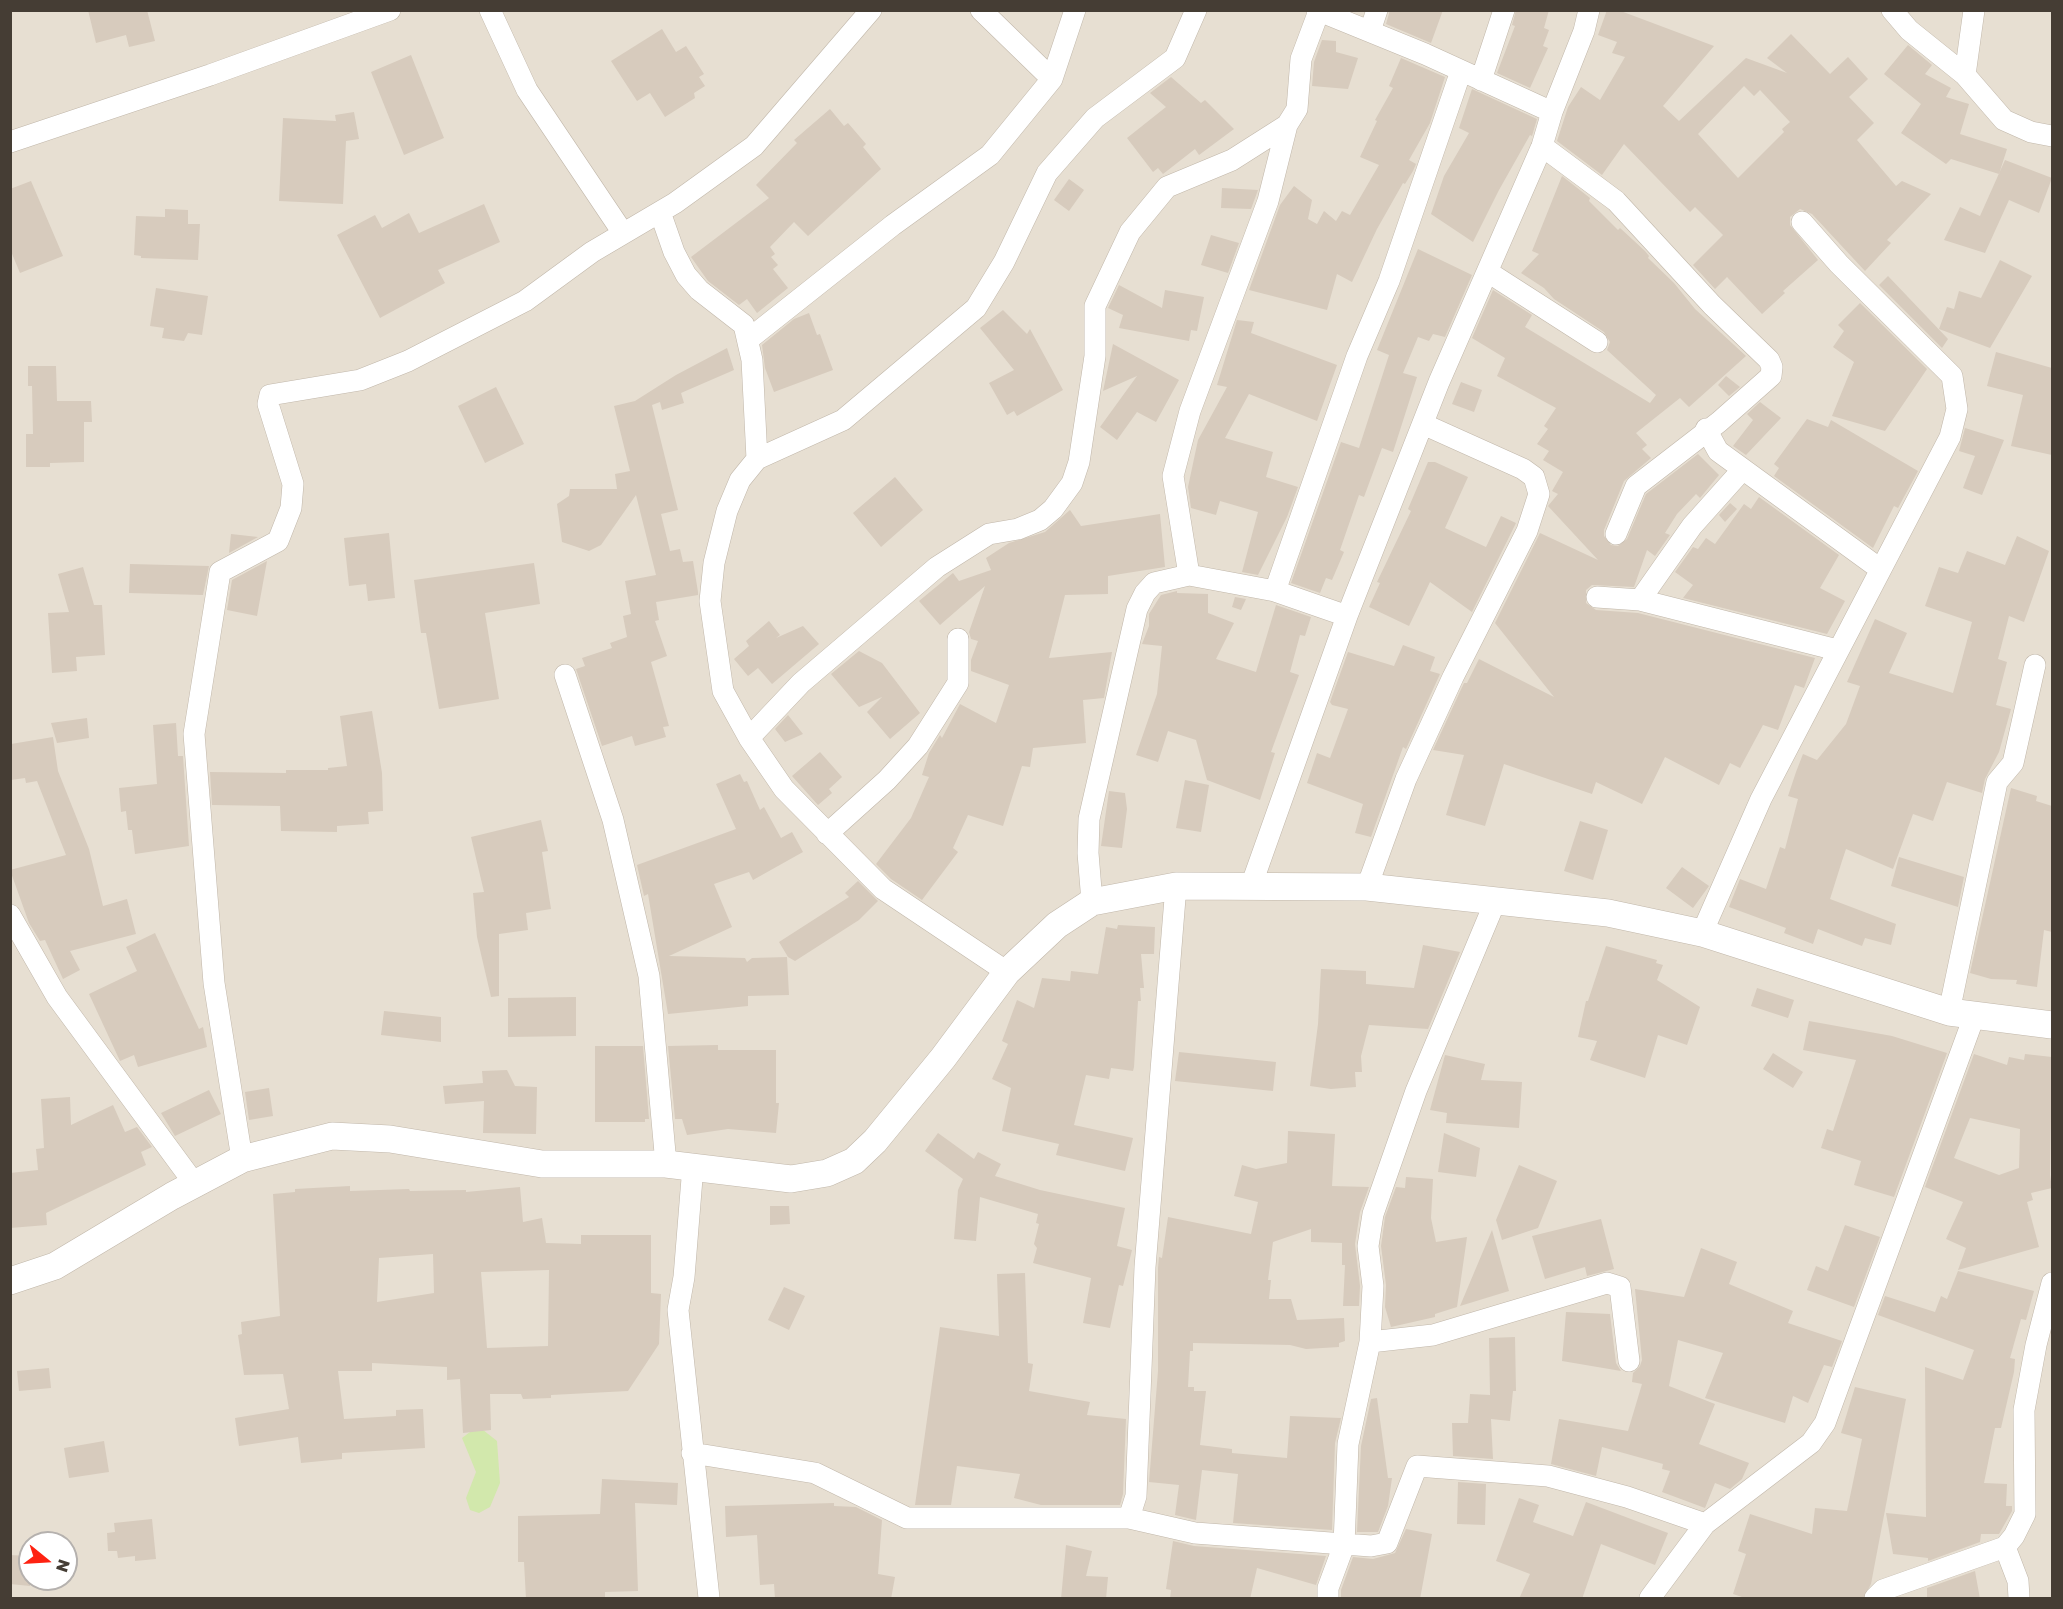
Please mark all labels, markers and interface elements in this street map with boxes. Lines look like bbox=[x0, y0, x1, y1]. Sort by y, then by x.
north arrow bbox=[18, 1531, 78, 1591]
text: N bbox=[52, 1557, 75, 1575]

